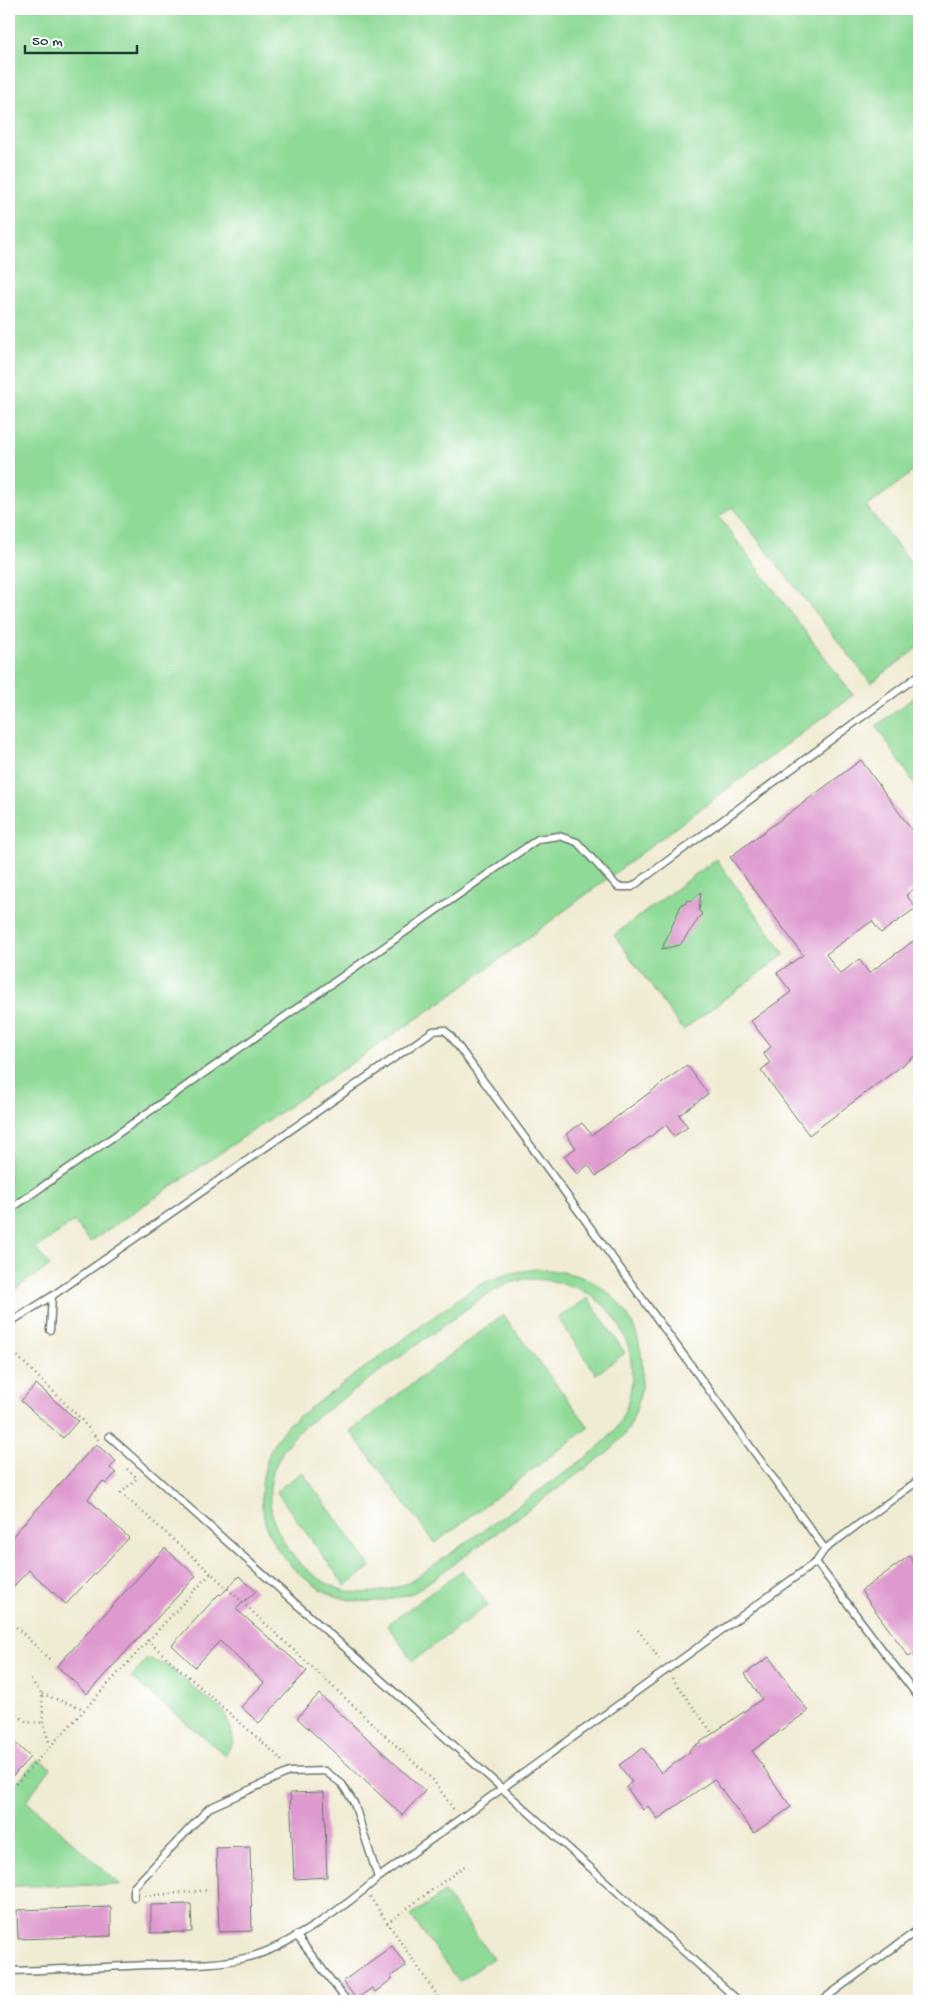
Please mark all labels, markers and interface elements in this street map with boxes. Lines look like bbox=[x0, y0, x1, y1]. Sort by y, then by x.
scale bar bbox=[25, 22, 138, 54]
text: 50 m bbox=[32, 33, 63, 51]

